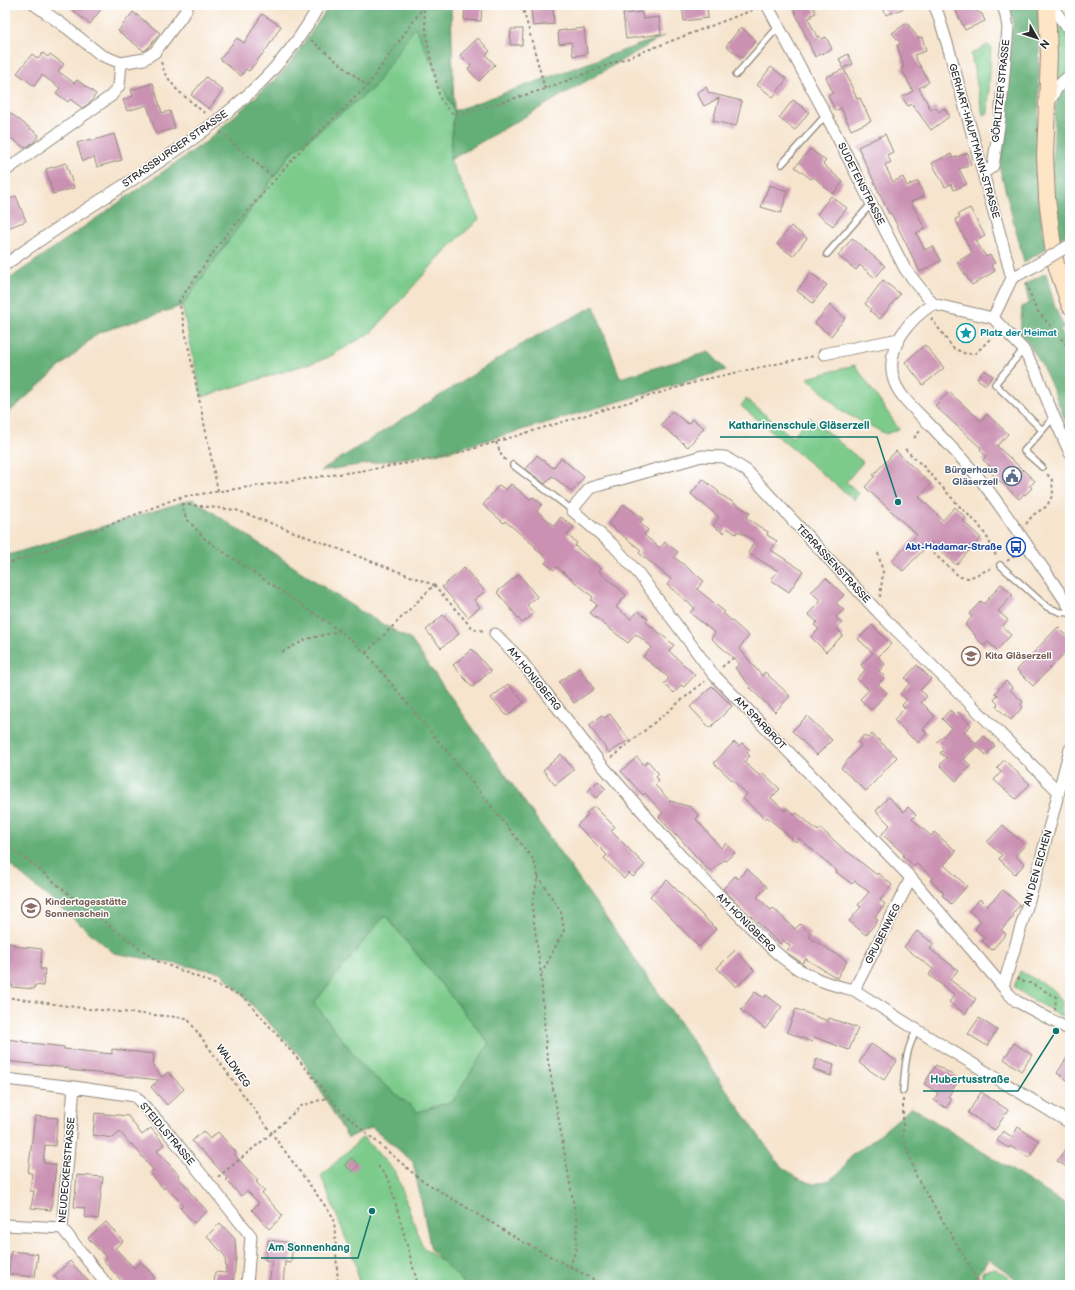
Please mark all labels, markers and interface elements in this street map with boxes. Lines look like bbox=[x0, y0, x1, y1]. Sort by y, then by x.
north arrow bbox=[1017, 18, 1057, 58]
text: N bbox=[1037, 37, 1052, 51]
street label: GÖRLITZER STRASSE bbox=[990, 38, 1012, 143]
street label: GERHART-HAUPTMANN-STRASSE bbox=[946, 62, 1002, 220]
street label: STRASSBURGER STRASSE bbox=[120, 108, 230, 190]
street label: SUDETENSTRASSE bbox=[835, 141, 887, 228]
place icon: Platz der Heimat bbox=[955, 322, 977, 344]
place label: Platz der Heimat bbox=[980, 327, 1058, 339]
callout: Katharinenschule Gläserzell bbox=[720, 414, 877, 437]
text: Katharinenschule Gläserzell bbox=[729, 419, 870, 432]
place label: Bürgerhaus Gläserzell bbox=[944, 464, 998, 488]
public building icon: Bürgerhaus Gläserzell bbox=[1001, 465, 1023, 487]
street label: TERRASSENSTRASSE bbox=[794, 522, 873, 606]
bus stop icon: Abt-Hadamar-Straße bbox=[1005, 536, 1027, 558]
place label: Abt-Hadamar-Straße bbox=[904, 541, 1002, 553]
street label: AM HONIGBERG bbox=[505, 645, 564, 714]
school or university icon: Kita Gläserzell bbox=[960, 645, 982, 667]
place label: Kita Gläserzell bbox=[985, 650, 1051, 662]
street label: AM SPARBROT bbox=[732, 694, 788, 752]
street label: AN DEN EICHEN bbox=[1021, 829, 1055, 907]
street label: AM HONIGBERG bbox=[714, 891, 778, 955]
place label: Kindertagesstätte Sonnenschein bbox=[45, 896, 127, 920]
school or university icon: Kindertagesstätte Sonnenschein bbox=[20, 897, 42, 919]
street label: GRUBENWEG bbox=[863, 901, 904, 966]
street label: WALDWEG bbox=[213, 1042, 253, 1090]
callout: Hubertusstraße bbox=[923, 1068, 1018, 1091]
text: Hubertusstraße bbox=[930, 1073, 1010, 1086]
street label: STEIDLSTRASSE bbox=[137, 1100, 197, 1168]
street label: NEUDECKERSTRASSE bbox=[56, 1116, 78, 1223]
callout: Am Sonnenhang bbox=[261, 1235, 358, 1258]
text: Am Sonnenhang bbox=[267, 1241, 350, 1254]

